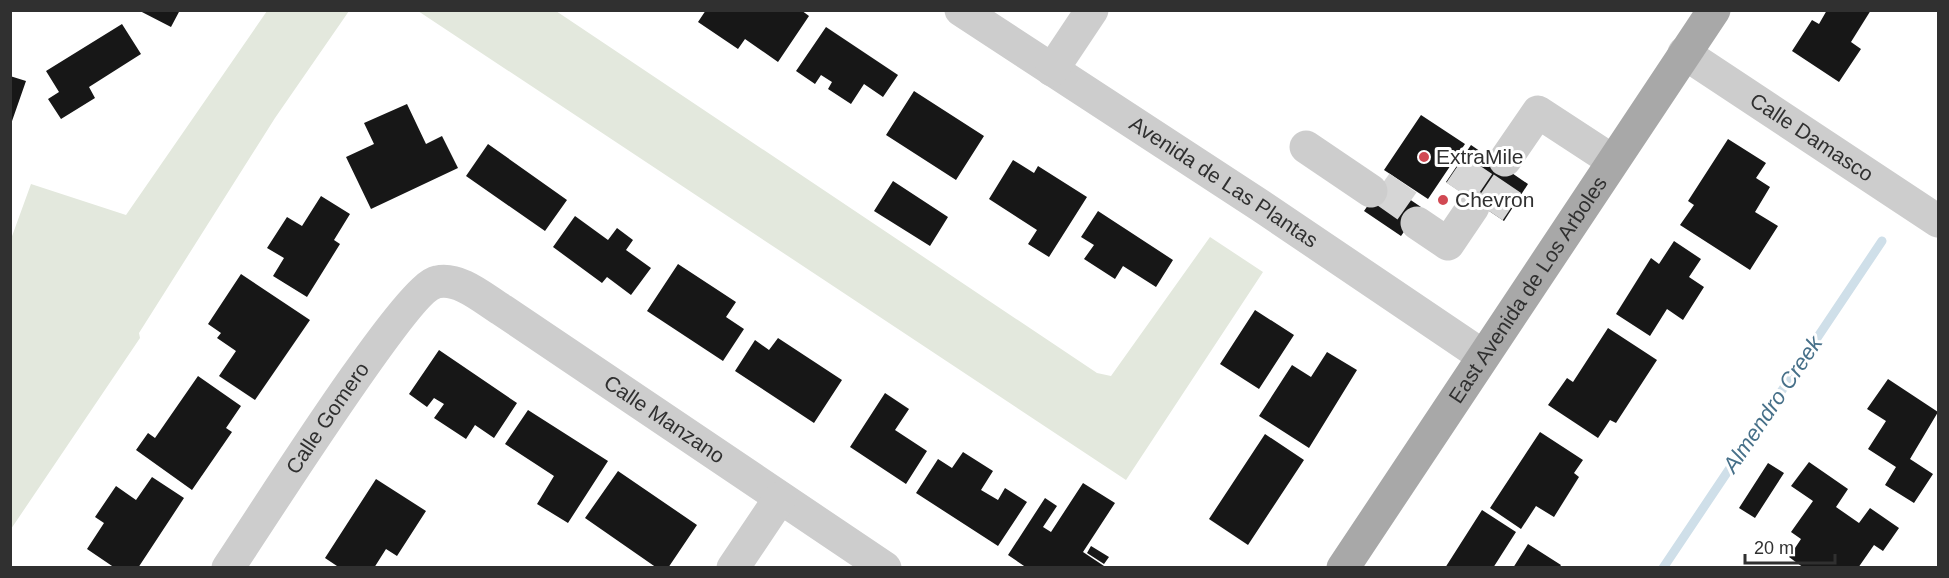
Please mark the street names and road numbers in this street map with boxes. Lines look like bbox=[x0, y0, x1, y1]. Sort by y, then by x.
street label: Calle Damasco bbox=[1746, 88, 1878, 186]
street label: Avenida de Las Plantas bbox=[1126, 111, 1322, 252]
street label: East Avenida de Los Arboles bbox=[1444, 172, 1611, 407]
street label: Calle Gomero bbox=[281, 358, 373, 478]
street label: Calle Manzano bbox=[600, 370, 729, 468]

